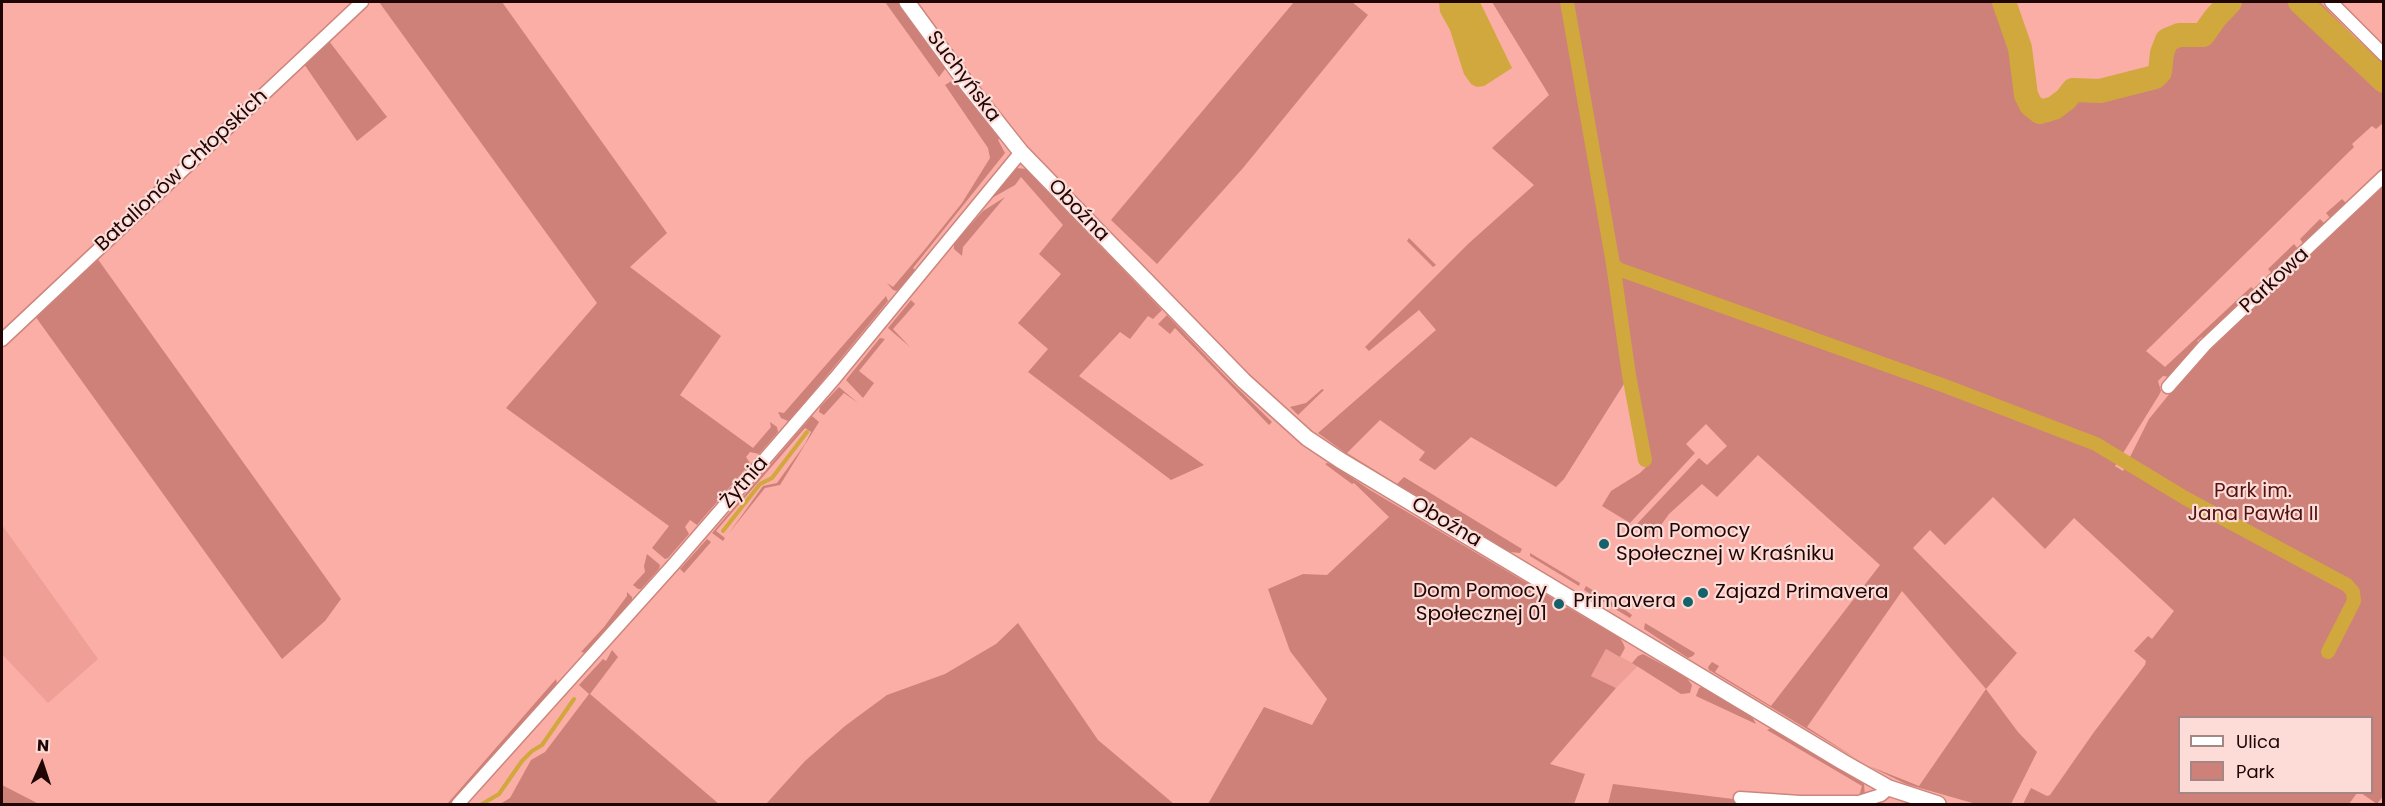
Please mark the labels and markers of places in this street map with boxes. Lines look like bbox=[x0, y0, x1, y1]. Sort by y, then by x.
place label: Dom Pomocy Społecznej w Kraśniku bbox=[1616, 520, 1834, 567]
marker: Dom Pomocy Społecznej w Kraśniku bbox=[1597, 537, 1611, 551]
place label: Dom Pomocy Społecznej 01 bbox=[1413, 580, 1547, 627]
place label: Zajazd Primavera bbox=[1715, 581, 1888, 605]
marker: Zajazd Primavera bbox=[1696, 586, 1710, 600]
place label: Primavera bbox=[1573, 590, 1676, 614]
marker: Primavera bbox=[1681, 595, 1695, 609]
marker: Dom Pomocy Społecznej 01 bbox=[1552, 597, 1566, 611]

